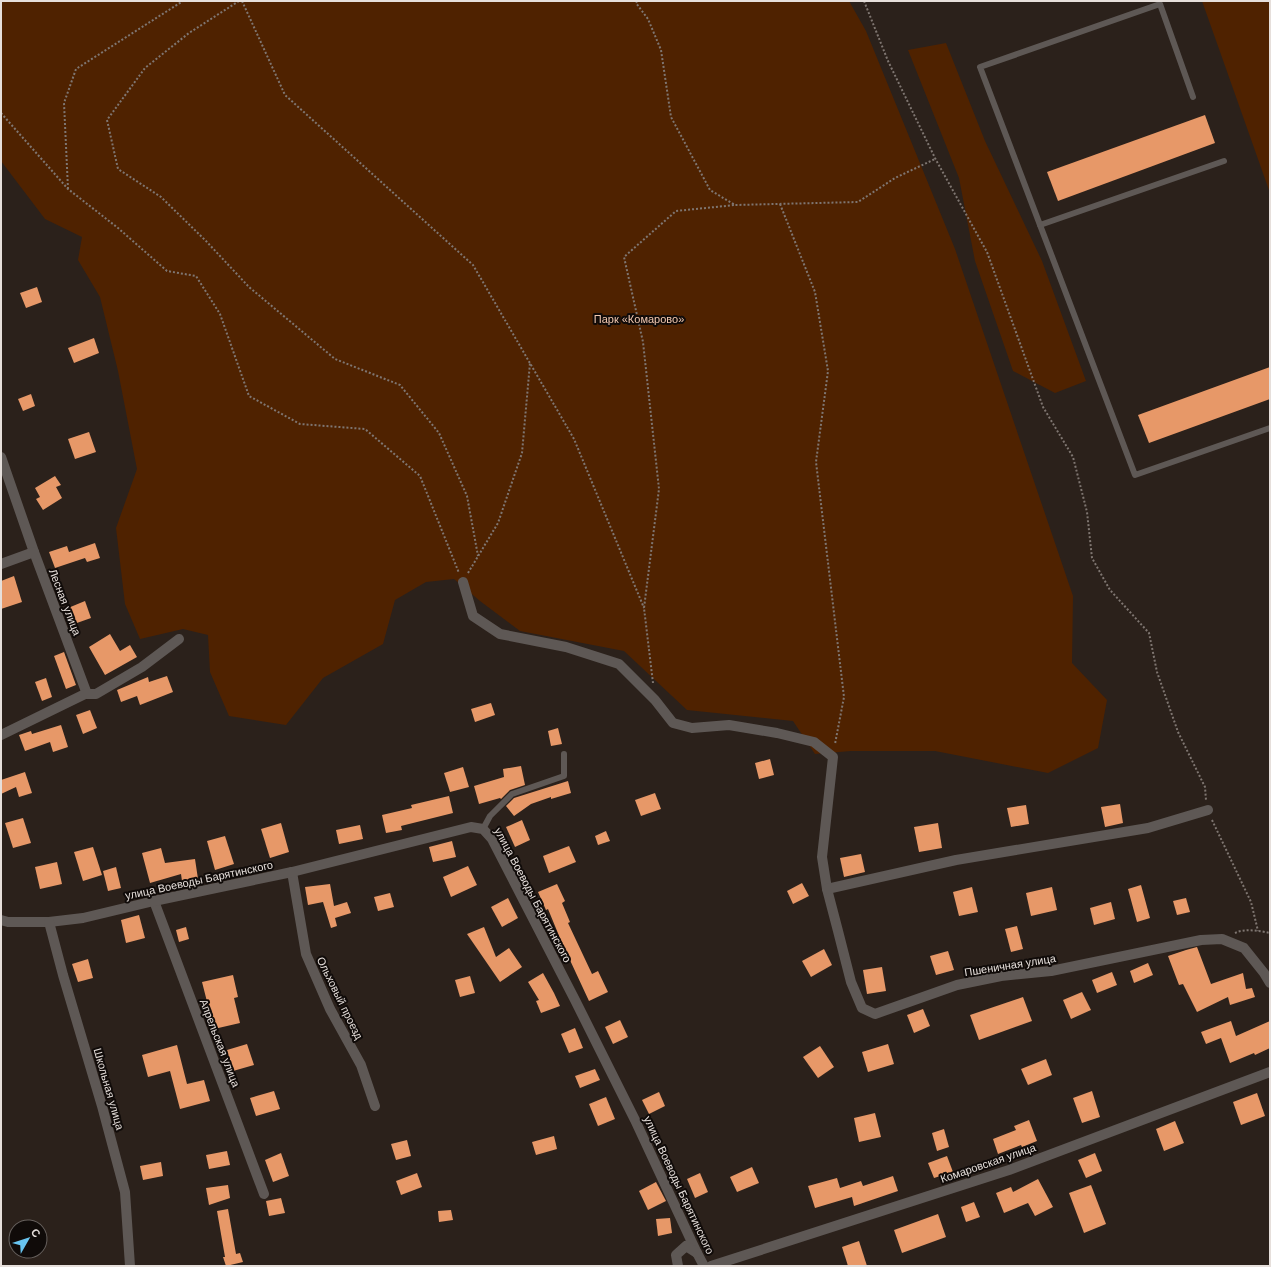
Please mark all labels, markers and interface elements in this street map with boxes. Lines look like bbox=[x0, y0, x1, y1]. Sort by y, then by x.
park label: Парк «Комарово» bbox=[594, 313, 684, 325]
street label: Лесная улица bbox=[47, 567, 84, 638]
street label: улица Воеводы Барятинского bbox=[492, 826, 574, 964]
street label: улица Воеводы Барятинского bbox=[124, 858, 274, 902]
street label: Пшеничная улица bbox=[964, 952, 1057, 978]
street label: Ольховый проезд bbox=[315, 955, 365, 1042]
street label: Апрельская улица bbox=[198, 997, 243, 1089]
street label: Школьная улица bbox=[92, 1047, 127, 1132]
street label: улица Воеводы Барятинского bbox=[642, 1114, 716, 1256]
street label: Комаровская улица bbox=[939, 1141, 1038, 1185]
north arrow bbox=[8, 1219, 48, 1259]
text: С bbox=[29, 1226, 43, 1240]

